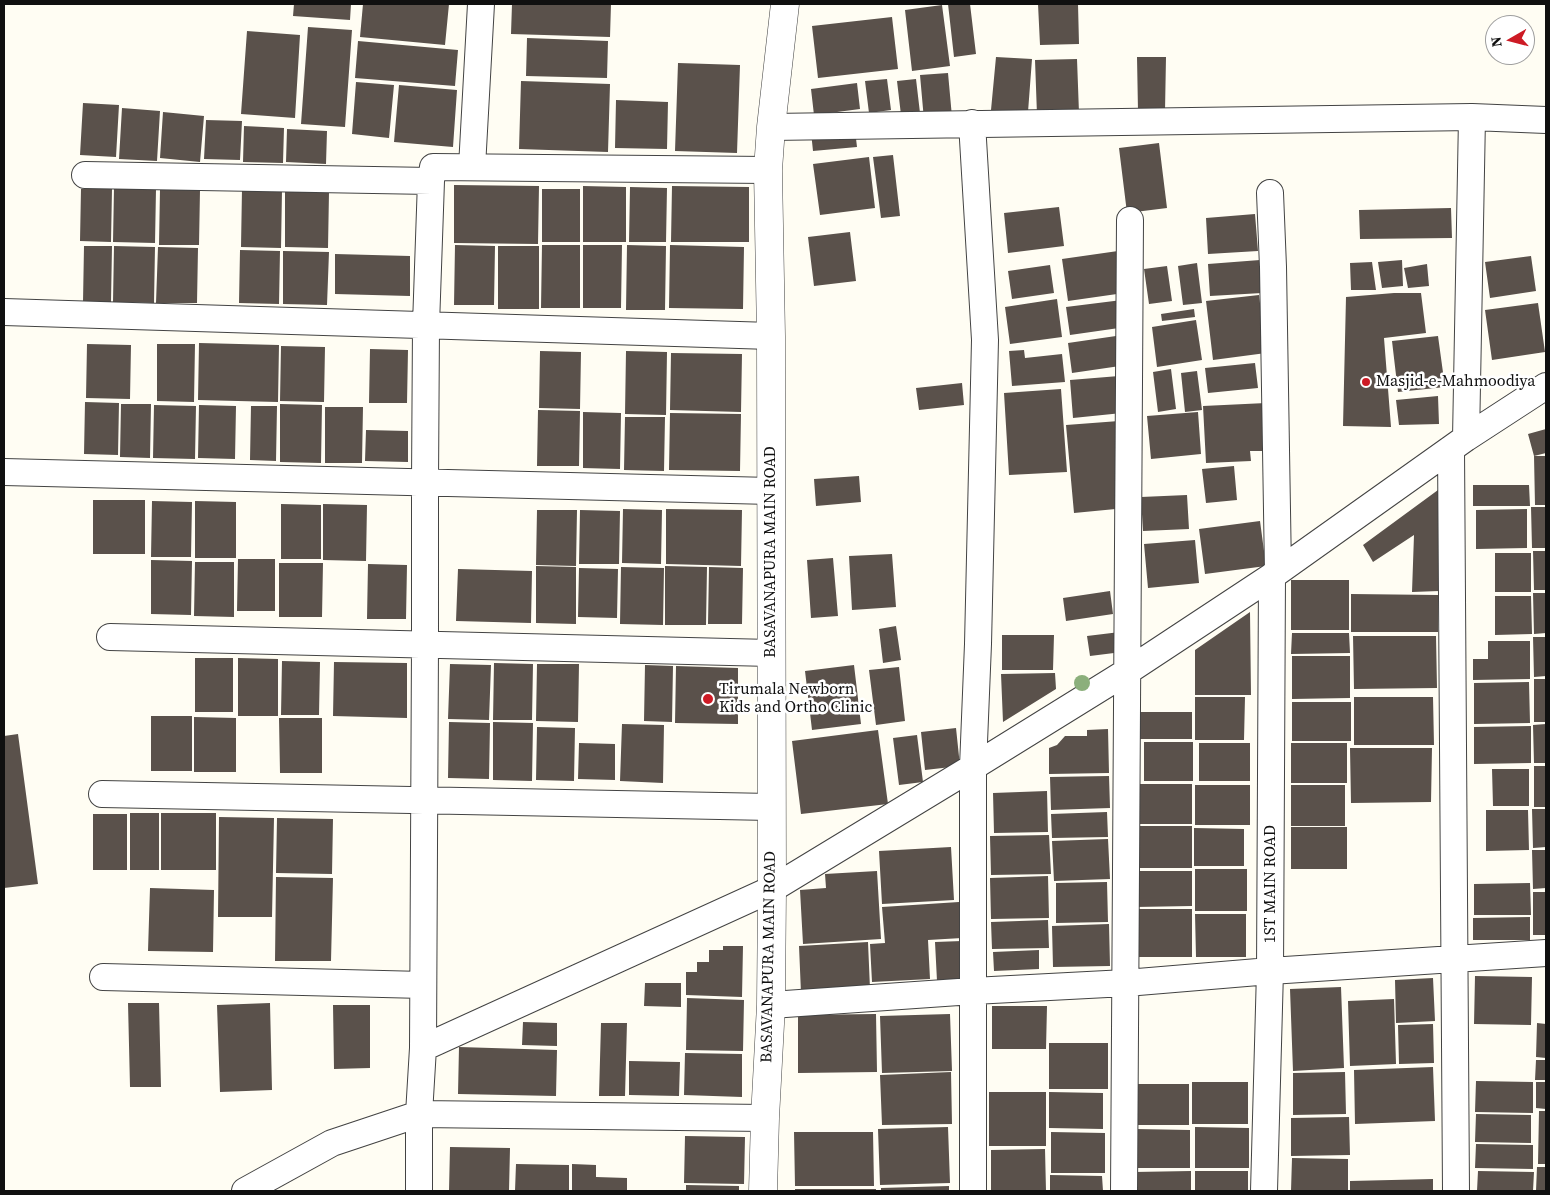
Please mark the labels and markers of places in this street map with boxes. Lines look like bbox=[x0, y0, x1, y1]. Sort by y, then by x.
place label: Masjid-e-Mahmoodiya bbox=[1376, 372, 1535, 392]
marker: Masjid-e-Mahmoodiya bbox=[1360, 376, 1372, 388]
place label: Tirumala Newborn Kids and Ortho Clinic bbox=[719, 680, 872, 718]
marker: Tirumala Newborn Kids and Ortho Clinic bbox=[701, 692, 715, 706]

